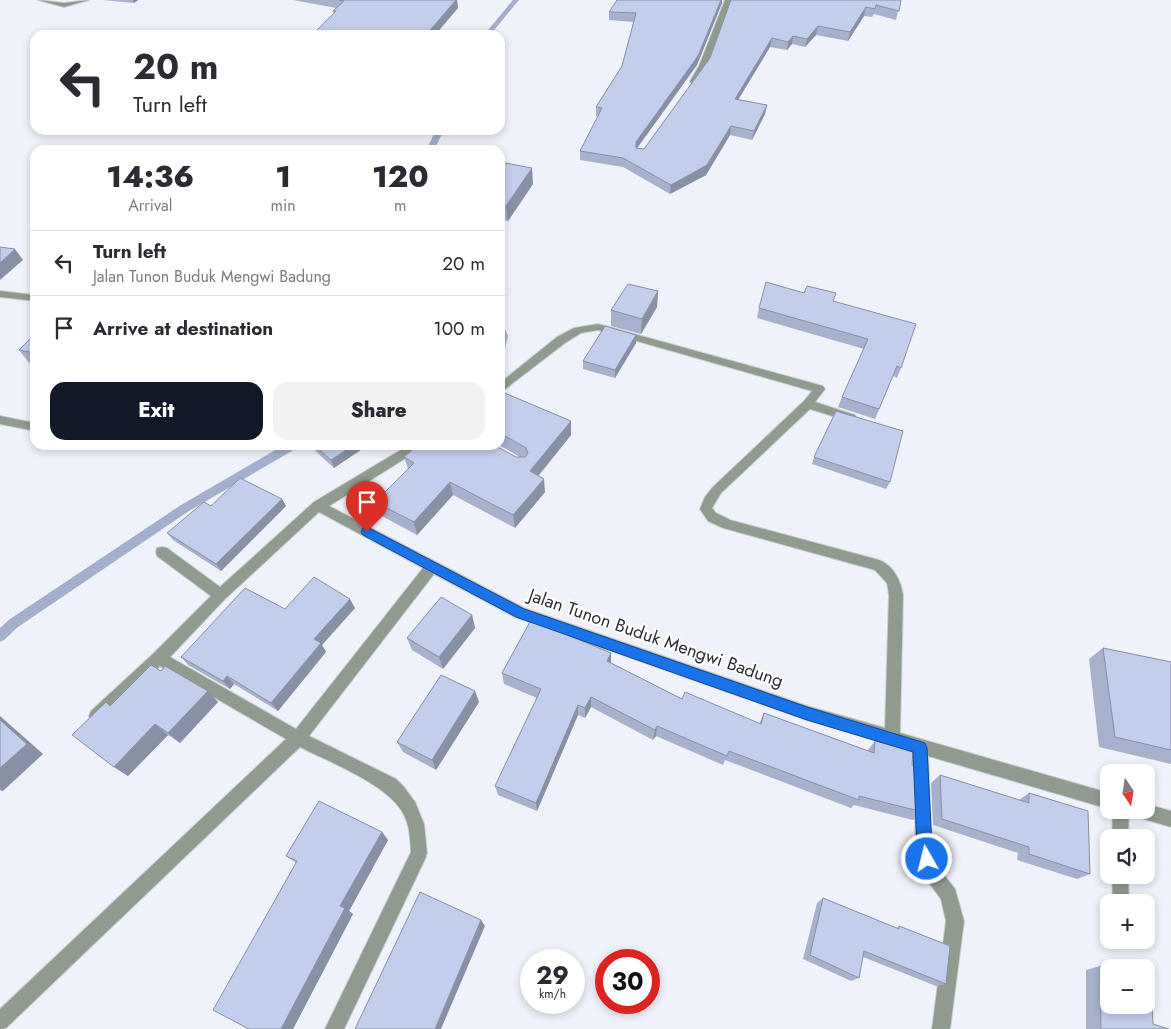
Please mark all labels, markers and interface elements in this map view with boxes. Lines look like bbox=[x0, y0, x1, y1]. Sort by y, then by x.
text: 20 m bbox=[133, 42, 218, 92]
icon: left bbox=[50, 50, 115, 115]
text: Turn left bbox=[133, 88, 207, 120]
text: 14:36 bbox=[106, 155, 194, 198]
text: 1 bbox=[275, 155, 291, 198]
text: 120 bbox=[372, 155, 429, 198]
text: Arrival bbox=[128, 194, 172, 217]
text: min bbox=[271, 194, 296, 217]
text: m bbox=[394, 194, 407, 217]
text: Turn left bbox=[93, 238, 166, 265]
icon: left bbox=[50, 249, 78, 277]
text: 20 m bbox=[442, 250, 485, 277]
text: Jalan Tunon Buduk Mengwi Badung bbox=[93, 265, 331, 288]
icon: arrive bbox=[50, 314, 78, 342]
text: Arrive at destination bbox=[93, 315, 273, 342]
text: 100 m bbox=[433, 315, 485, 342]
button: Exit bbox=[50, 382, 263, 440]
button: Share bbox=[273, 382, 485, 440]
pin bbox=[346, 481, 388, 532]
icon: arrive bbox=[353, 488, 381, 516]
street label: Jalan Tunon Buduk Mengwi Badung bbox=[523, 581, 787, 694]
north arrow bbox=[1100, 764, 1155, 819]
map controls bbox=[1100, 764, 1155, 1014]
button: sound bbox=[1100, 829, 1155, 884]
position arrow bbox=[900, 832, 952, 884]
button: + bbox=[1100, 894, 1155, 949]
speed limit sign: 30 bbox=[595, 949, 660, 1014]
text: 29 bbox=[536, 957, 569, 993]
button: − bbox=[1100, 959, 1155, 1014]
text: km/h bbox=[539, 985, 566, 1003]

